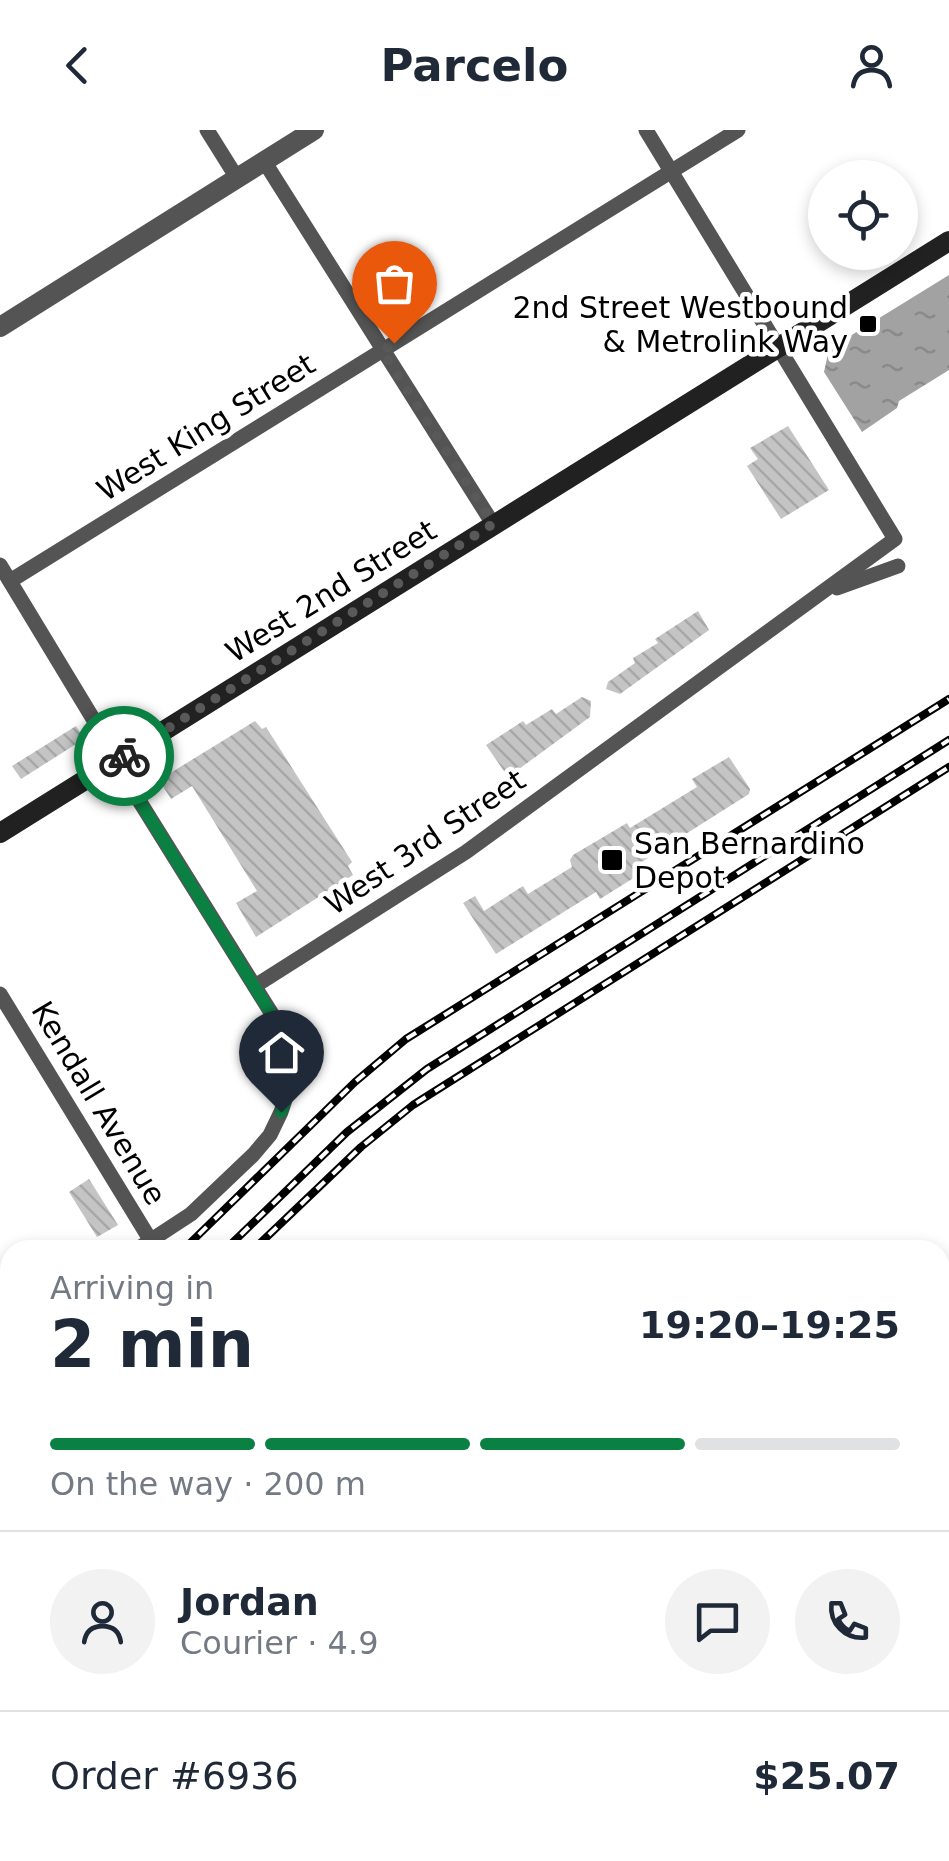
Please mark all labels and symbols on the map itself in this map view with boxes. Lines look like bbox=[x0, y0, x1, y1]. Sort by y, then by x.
pin bbox=[352, 241, 437, 344]
place label: 2nd Street Westbound & Metrolink Way bbox=[512, 290, 848, 359]
marker: 2nd Street Westbound & Metrolink Way bbox=[857, 313, 879, 335]
street label: West King Street bbox=[91, 346, 321, 508]
street label: West 2nd Street bbox=[219, 512, 443, 670]
courier bbox=[74, 706, 174, 806]
street label: West 3rd Street bbox=[318, 762, 532, 922]
place label: San Bernardino Depot bbox=[634, 826, 865, 895]
marker: San Bernardino Depot bbox=[599, 847, 625, 873]
street label: Kendall Avenue bbox=[25, 995, 173, 1211]
pin bbox=[239, 1010, 324, 1113]

